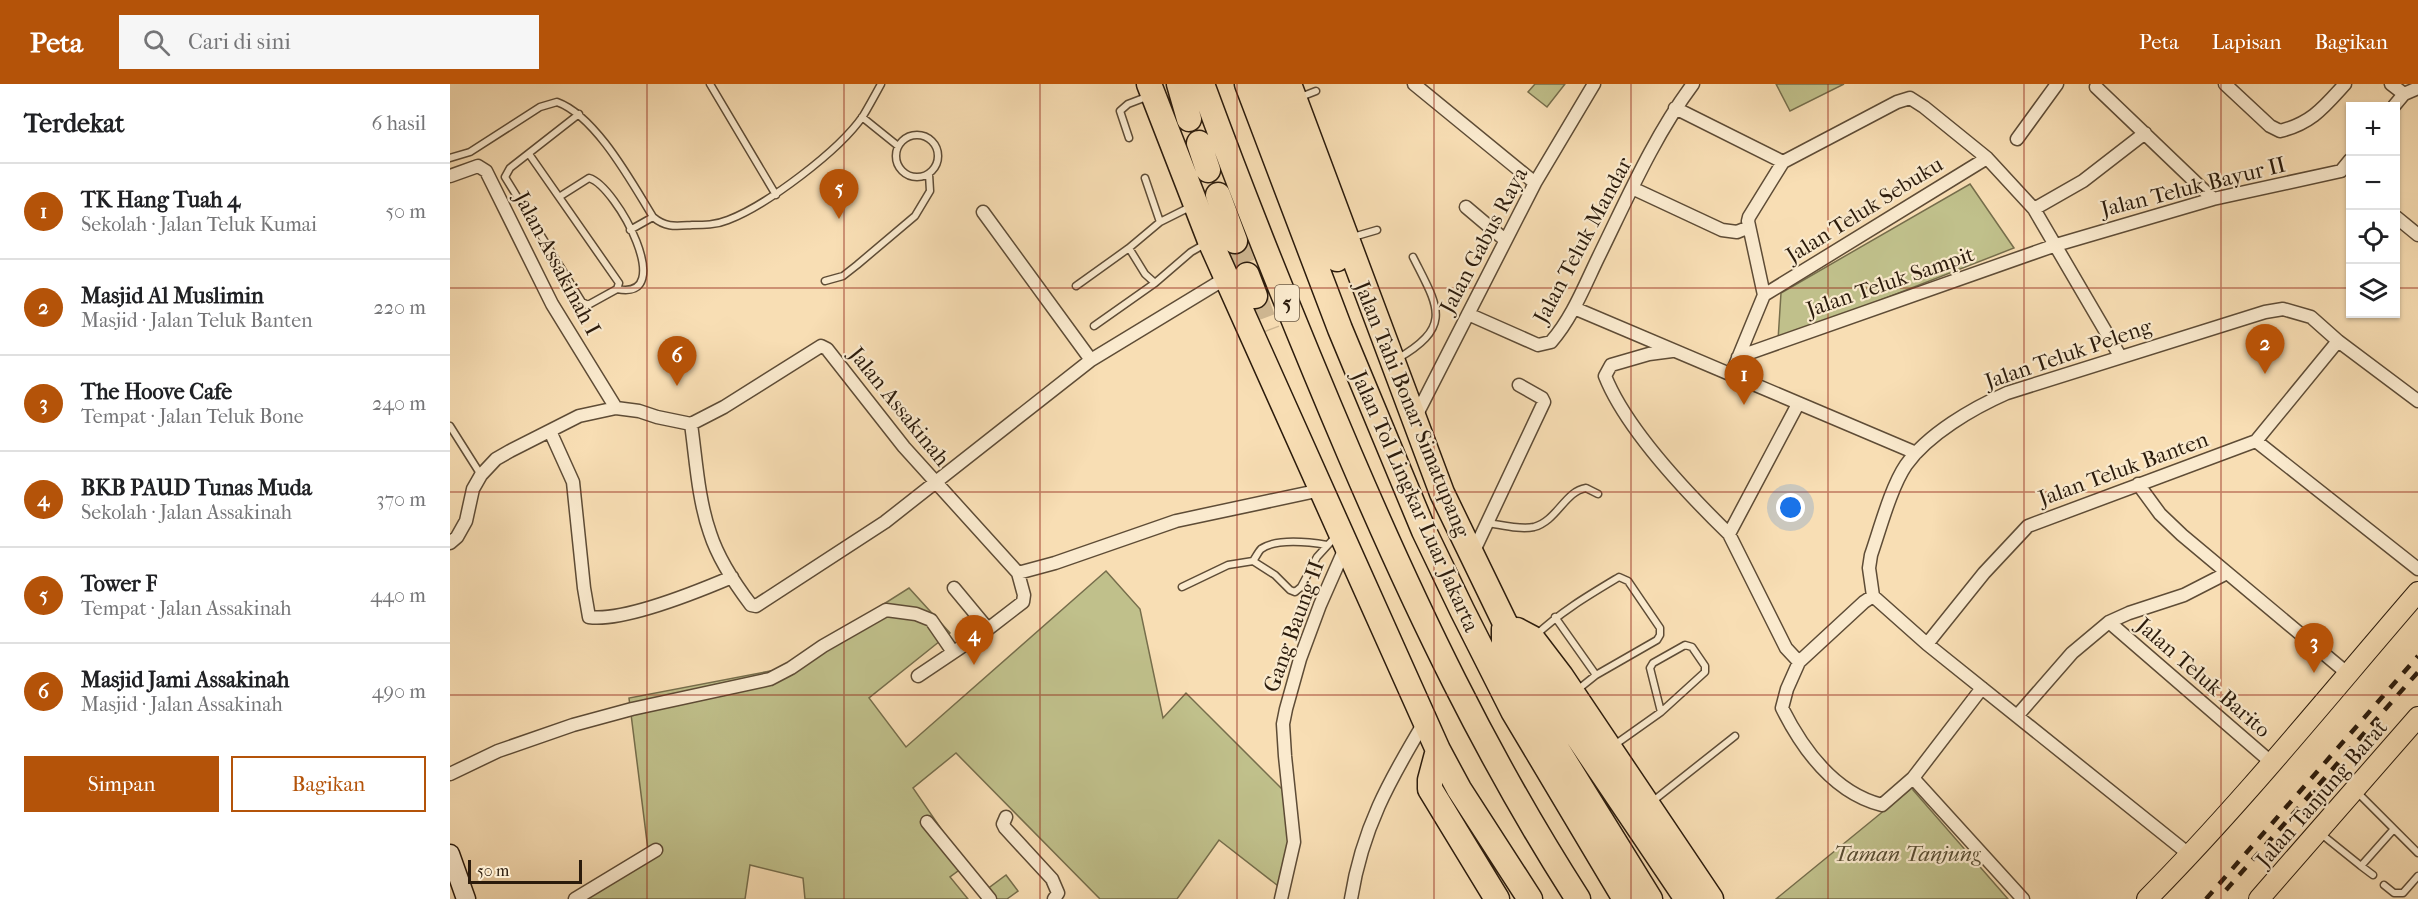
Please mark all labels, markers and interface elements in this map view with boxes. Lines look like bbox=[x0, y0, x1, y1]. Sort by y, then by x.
search box bbox=[119, 15, 539, 69]
text: Peta bbox=[30, 26, 83, 59]
icon: search bbox=[140, 26, 173, 59]
text: Cari di sini bbox=[188, 29, 291, 55]
text: Peta bbox=[2139, 30, 2179, 54]
text: Lapisan bbox=[2212, 30, 2281, 54]
text: Bagikan bbox=[2314, 30, 2388, 54]
map controls bbox=[2346, 102, 2400, 318]
button: + bbox=[2346, 102, 2400, 156]
text: Terdekat bbox=[24, 108, 125, 139]
text: 6 hasil bbox=[372, 112, 426, 135]
street label: Jalan Teluk Sebuku bbox=[1780, 151, 1948, 270]
street label: Jalan Teluk Bayur II bbox=[2096, 151, 2289, 223]
street label: Jalan Teluk Mandar bbox=[1527, 152, 1638, 330]
button: − bbox=[2346, 156, 2400, 210]
street label: Jalan Gabus Raya bbox=[1433, 162, 1534, 320]
pin: 5 bbox=[820, 170, 858, 219]
street label: Jalan Assakinah I bbox=[507, 185, 606, 340]
text: TK Hang Tuah 4 bbox=[81, 187, 240, 213]
text: 1 bbox=[40, 200, 47, 223]
text: 50 m bbox=[385, 200, 426, 223]
button: locate bbox=[2346, 210, 2400, 264]
text: Sekolah · Jalan Teluk Kumai bbox=[81, 213, 317, 236]
street label: Jalan Teluk Sampit bbox=[1801, 241, 1978, 324]
button: layers bbox=[2346, 264, 2400, 318]
street label: Jalan Tahi Bonar Simatupang bbox=[1348, 276, 1476, 541]
text: Masjid Al Muslimin bbox=[81, 283, 264, 309]
road number: 5 bbox=[1275, 285, 1299, 321]
text: 2 bbox=[38, 296, 49, 319]
text: 220 m bbox=[373, 296, 426, 319]
text: Masjid · Jalan Teluk Banten bbox=[81, 309, 313, 332]
street label: Jalan Teluk Peleng bbox=[1980, 313, 2155, 395]
pin: 2 bbox=[2246, 324, 2284, 374]
pin: 6 bbox=[658, 336, 696, 386]
street label: Jalan Assakinah bbox=[842, 340, 956, 472]
pin: 1 bbox=[1724, 356, 1764, 405]
street label: Jalan Tol Lingkar Luar Jakarta bbox=[1345, 365, 1485, 637]
text: The Hoove Cafe bbox=[81, 379, 232, 405]
text: 3 bbox=[39, 392, 48, 415]
text: 240 m bbox=[372, 392, 426, 415]
text: Tempat · Jalan Teluk Bone bbox=[81, 405, 304, 428]
street label: Jalan Teluk Banten bbox=[2033, 426, 2212, 512]
text: BKB PAUD Tunas Muda bbox=[81, 475, 312, 501]
text: 4 bbox=[38, 488, 49, 511]
text: 370 m bbox=[376, 488, 426, 511]
your location bbox=[1776, 493, 1805, 522]
text: Sekolah · Jalan Assakinah bbox=[81, 501, 292, 524]
street label: Gang Baung II bbox=[1258, 557, 1330, 696]
text: Tower F bbox=[81, 571, 157, 597]
text: 5 bbox=[39, 584, 48, 607]
text: 440 m bbox=[370, 584, 426, 607]
text: Tempat · Jalan Assakinah bbox=[81, 597, 292, 620]
street label: Jalan Teluk Barito bbox=[2129, 611, 2276, 743]
pin: 4 bbox=[954, 616, 994, 665]
pin: 3 bbox=[2294, 624, 2334, 673]
text: Masjid Jami Assakinah bbox=[81, 667, 289, 693]
text: 6 bbox=[38, 680, 49, 703]
text: 490 m bbox=[372, 680, 426, 703]
text: Masjid · Jalan Assakinah bbox=[81, 693, 283, 716]
street label: Jalan Tanjung Barat bbox=[2249, 715, 2393, 874]
button: Simpan bbox=[24, 756, 219, 812]
button: Bagikan bbox=[231, 756, 426, 812]
park label: Taman Tanjung bbox=[1834, 841, 1981, 867]
scale bar bbox=[468, 857, 582, 884]
text: 50 m bbox=[477, 861, 509, 880]

